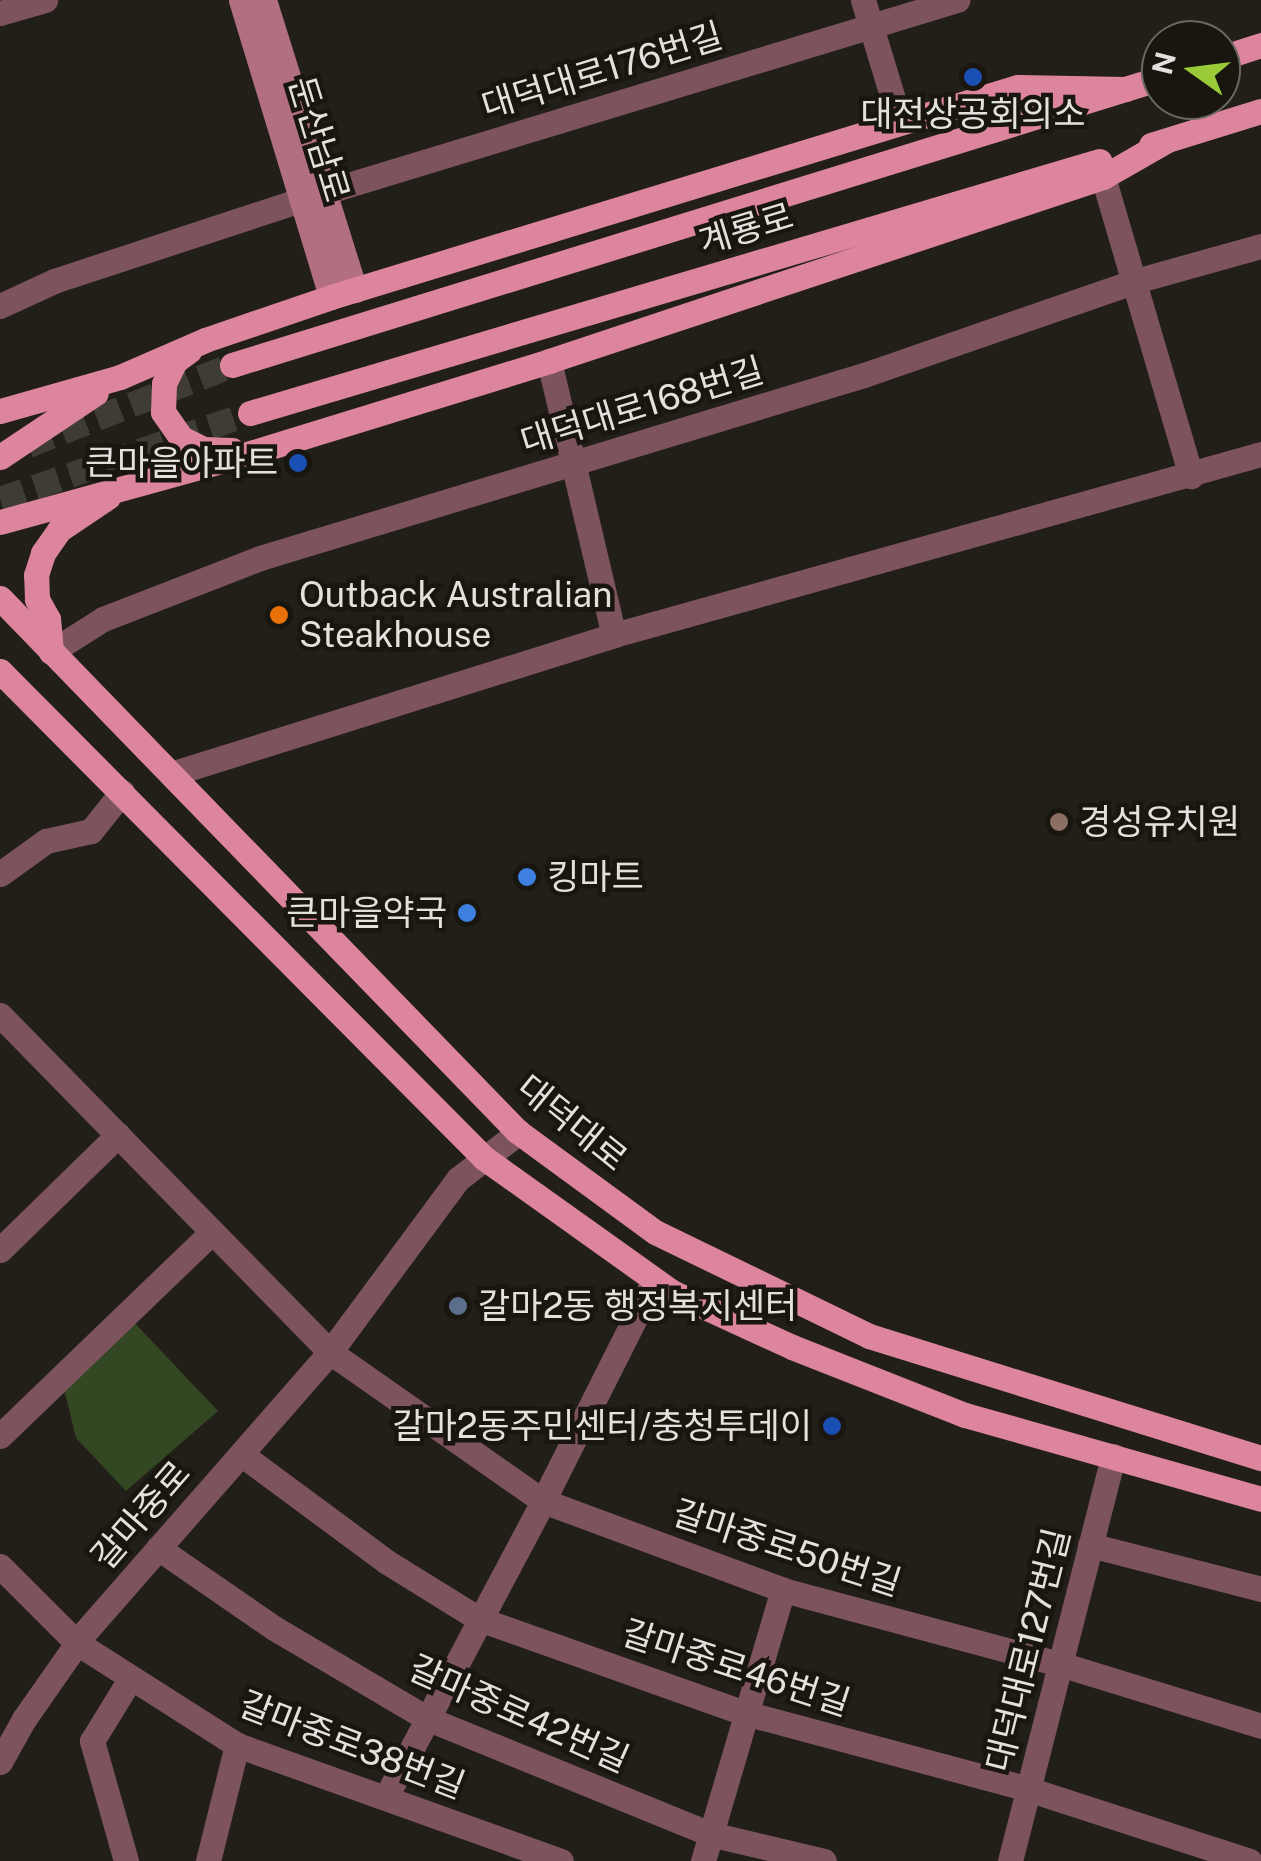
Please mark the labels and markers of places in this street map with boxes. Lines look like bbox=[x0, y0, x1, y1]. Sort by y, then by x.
marker: 대전상공회의소 bbox=[962, 66, 984, 88]
place label: 대전상공회의소 bbox=[860, 93, 1086, 135]
place label: 큰마을아파트 bbox=[85, 442, 278, 484]
marker: 큰마을아파트 bbox=[287, 452, 309, 474]
place label: Outback Australian Steakhouse bbox=[299, 574, 612, 656]
marker: Outback Australian Steakhouse bbox=[268, 604, 290, 626]
place label: 경성유치원 bbox=[1079, 801, 1240, 843]
marker: 경성유치원 bbox=[1048, 811, 1070, 833]
place label: 킹마트 bbox=[547, 856, 644, 898]
marker: 킹마트 bbox=[516, 866, 538, 888]
place label: 큰마을약국 bbox=[286, 892, 447, 934]
marker: 큰마을약국 bbox=[456, 902, 478, 924]
place label: 갈마2동 행정복지센터 bbox=[478, 1285, 797, 1327]
marker: 갈마2동 행정복지센터 bbox=[447, 1295, 469, 1317]
place label: 갈마2동주민센터/충청투데이 bbox=[392, 1405, 812, 1447]
marker: 갈마2동주민센터/충청투데이 bbox=[821, 1415, 843, 1437]

